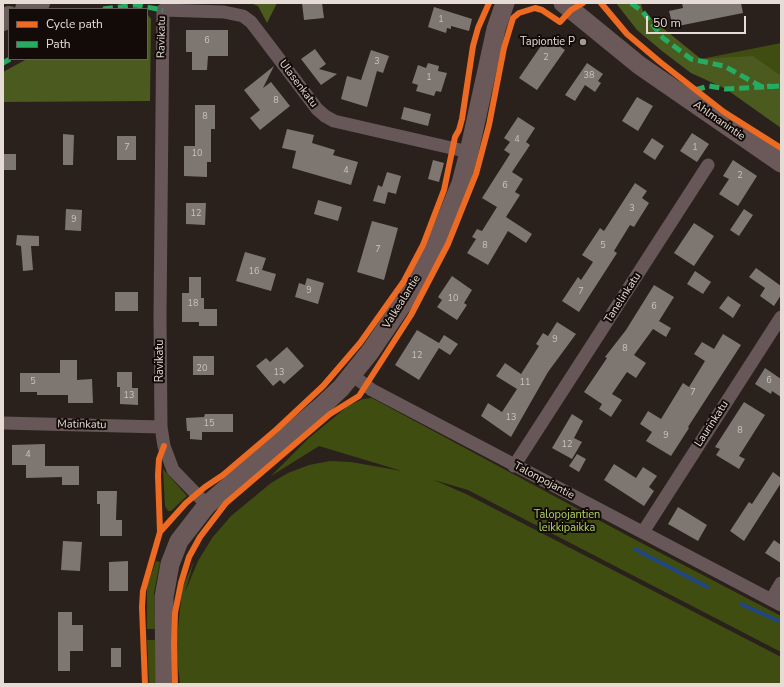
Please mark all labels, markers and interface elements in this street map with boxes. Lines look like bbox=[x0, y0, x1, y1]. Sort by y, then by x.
legend bbox=[8, 8, 148, 60]
scale bar bbox=[648, 8, 748, 34]
house number: 1 bbox=[438, 15, 444, 25]
text: 50 m bbox=[653, 15, 681, 31]
text: Cycle path bbox=[46, 16, 103, 32]
street label: Ravikatu bbox=[155, 16, 169, 58]
place label: Tapiontie P bbox=[520, 35, 575, 49]
text: Path bbox=[46, 36, 71, 52]
house number: 6 bbox=[204, 36, 210, 46]
marker: Tapiontie P bbox=[578, 37, 588, 47]
house number: 2 bbox=[543, 53, 549, 63]
house number: 3 bbox=[374, 57, 380, 67]
street label: Ulasenkatu bbox=[276, 58, 320, 110]
house number: 38 bbox=[584, 71, 594, 81]
house number: 1 bbox=[426, 73, 432, 83]
house number: 8 bbox=[273, 96, 279, 106]
street label: Ahlmanintie bbox=[691, 98, 747, 144]
house number: 8 bbox=[202, 112, 208, 122]
house number: 4 bbox=[514, 135, 520, 145]
house number: 7 bbox=[124, 143, 130, 153]
house number: 1 bbox=[692, 143, 698, 153]
house number: 10 bbox=[192, 149, 202, 159]
house number: 4 bbox=[343, 166, 349, 176]
house number: 2 bbox=[737, 171, 743, 181]
house number: 6 bbox=[502, 181, 508, 191]
house number: 3 bbox=[629, 204, 635, 214]
house number: 12 bbox=[191, 209, 201, 219]
house number: 9 bbox=[71, 215, 77, 225]
house number: 8 bbox=[482, 241, 488, 251]
house number: 5 bbox=[600, 241, 606, 251]
house number: 7 bbox=[375, 245, 381, 255]
house number: 16 bbox=[249, 267, 259, 277]
street label: Tanelinkatu bbox=[602, 270, 644, 326]
street label: Valkealantie bbox=[380, 273, 424, 331]
house number: 9 bbox=[306, 286, 312, 296]
house number: 7 bbox=[578, 287, 584, 297]
house number: 10 bbox=[448, 294, 458, 304]
house number: 18 bbox=[188, 299, 198, 309]
house number: 6 bbox=[651, 302, 657, 312]
house number: 9 bbox=[552, 335, 558, 345]
street label: Ravikatu bbox=[153, 340, 167, 382]
house number: 8 bbox=[622, 344, 628, 354]
house number: 12 bbox=[412, 351, 422, 361]
house number: 20 bbox=[197, 364, 207, 374]
house number: 13 bbox=[274, 368, 284, 378]
house number: 6 bbox=[766, 376, 772, 386]
house number: 5 bbox=[30, 377, 36, 387]
house number: 11 bbox=[520, 378, 530, 388]
house number: 7 bbox=[690, 388, 696, 398]
house number: 13 bbox=[124, 391, 134, 401]
street label: Laurinkatu bbox=[692, 399, 732, 449]
house number: 13 bbox=[506, 413, 516, 423]
street label: Matinkatu bbox=[57, 418, 107, 432]
house number: 15 bbox=[204, 419, 214, 429]
house number: 8 bbox=[737, 426, 743, 436]
house number: 9 bbox=[663, 431, 669, 441]
house number: 12 bbox=[562, 440, 572, 450]
house number: 4 bbox=[25, 450, 31, 460]
street label: Talonpojantie bbox=[511, 460, 577, 502]
park label: Talopojantien leikkipaikka bbox=[534, 508, 600, 534]

